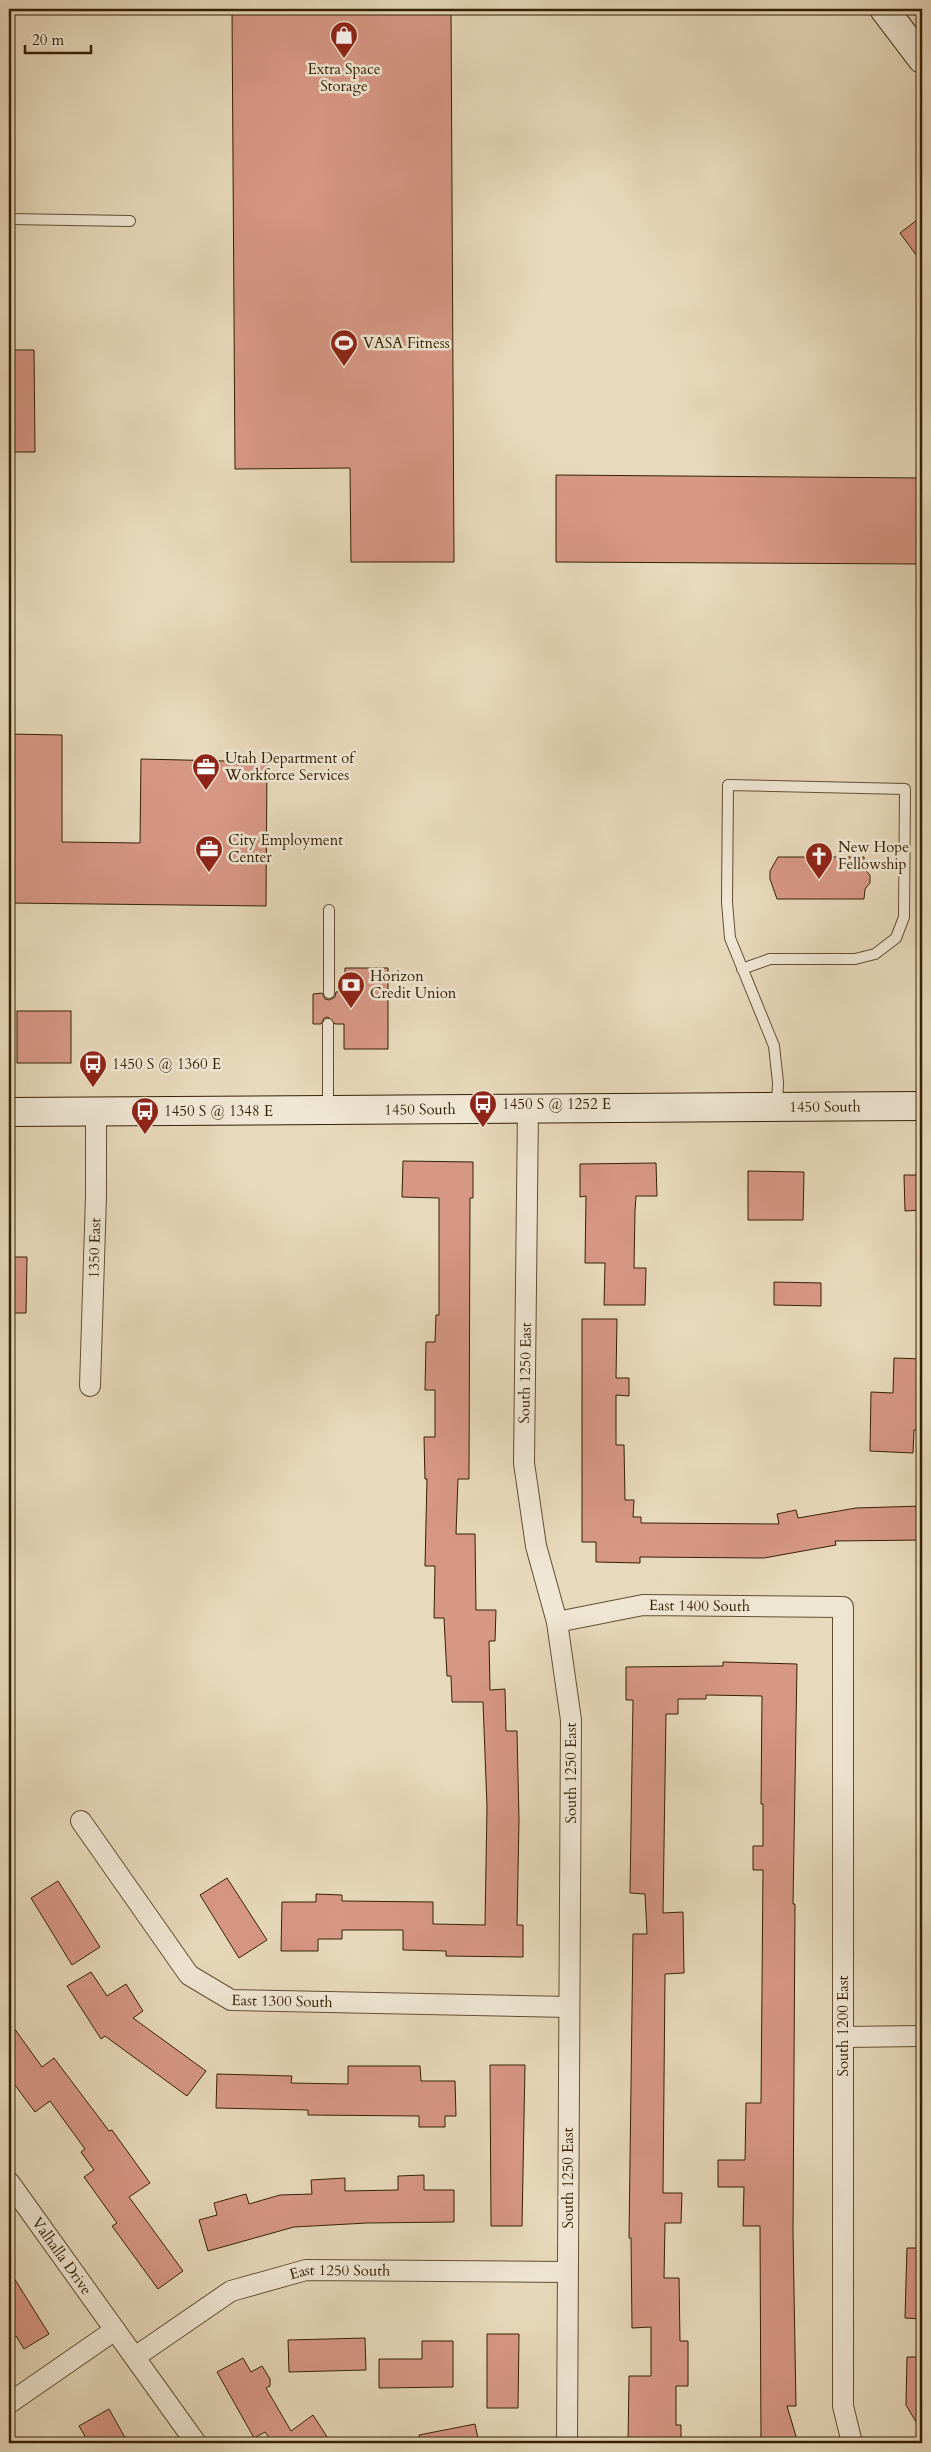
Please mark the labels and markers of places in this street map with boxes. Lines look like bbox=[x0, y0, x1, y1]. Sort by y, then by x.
shop icon: Extra Space Storage bbox=[329, 20, 359, 59]
place label: Extra Space Storage bbox=[307, 59, 381, 96]
sports icon: VASA Fitness bbox=[329, 328, 359, 367]
place label: VASA Fitness bbox=[363, 333, 450, 353]
place label: Utah Department of Workforce Services bbox=[224, 748, 356, 785]
office icon: Utah Department of Workforce Services bbox=[191, 752, 221, 791]
place label: City Employment Center bbox=[228, 830, 343, 867]
office icon: City Employment Center bbox=[194, 834, 224, 873]
place label: New Hope Fellowship bbox=[838, 837, 909, 874]
church icon: New Hope Fellowship bbox=[804, 841, 834, 880]
place label: Horizon Credit Union bbox=[370, 966, 457, 1003]
bank icon: Horizon Credit Union bbox=[336, 970, 366, 1009]
bus stop icon: 1450 S @ 1360 E bbox=[78, 1049, 108, 1088]
place label: 1450 S @ 1360 E bbox=[112, 1054, 221, 1074]
bus stop icon: 1450 S @ 1252 E bbox=[468, 1089, 498, 1128]
place label: 1450 S @ 1252 E bbox=[502, 1094, 611, 1114]
bus stop icon: 1450 S @ 1348 E bbox=[130, 1096, 160, 1135]
place label: 1450 S @ 1348 E bbox=[164, 1101, 273, 1121]

